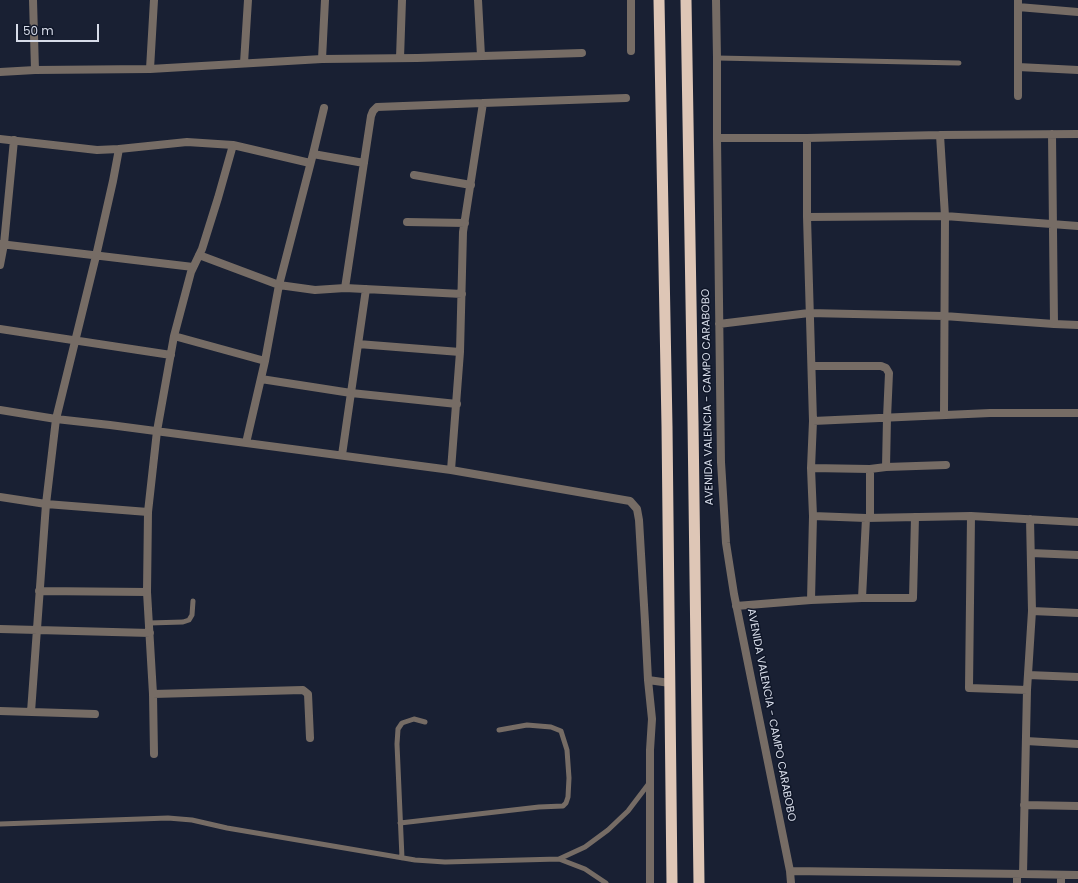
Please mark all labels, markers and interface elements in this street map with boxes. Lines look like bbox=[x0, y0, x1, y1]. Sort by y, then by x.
scale bar bbox=[18, 16, 101, 42]
text: 50 m bbox=[23, 22, 54, 39]
street label: AVENIDA VALENCIA - CAMPO CARABOBO bbox=[700, 289, 716, 505]
street label: AVENIDA VALENCIA - CAMPO CARABOBO bbox=[744, 607, 798, 823]

